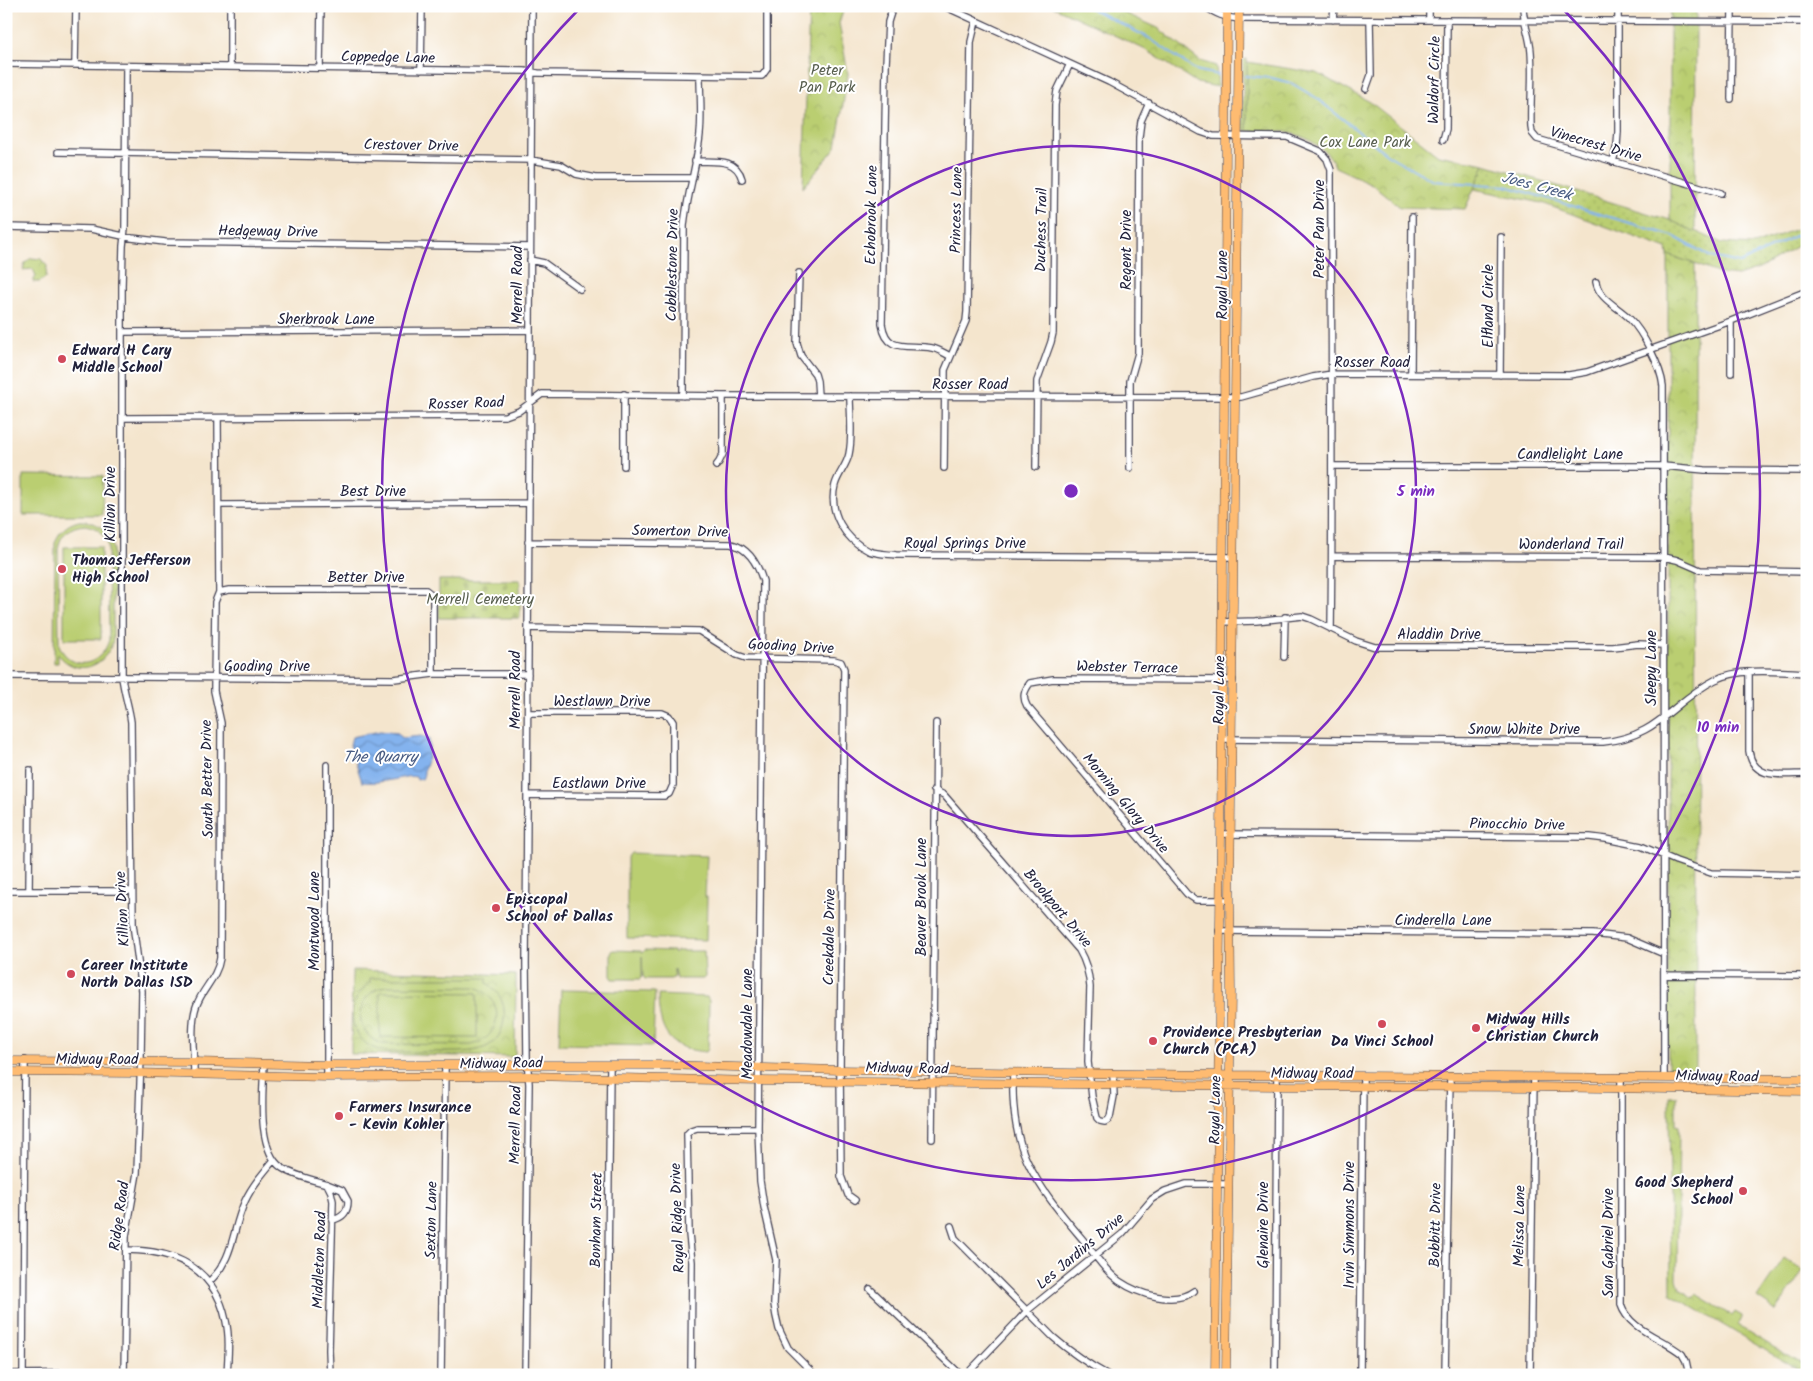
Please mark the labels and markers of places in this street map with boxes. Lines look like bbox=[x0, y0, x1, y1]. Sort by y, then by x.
place label: Edward H Cary Middle School bbox=[72, 339, 172, 380]
marker: Edward H Cary Middle School bbox=[56, 353, 68, 365]
centre of rings bbox=[1062, 482, 1080, 500]
place label: Thomas Jefferson High School bbox=[72, 549, 191, 590]
marker: Thomas Jefferson High School bbox=[56, 563, 68, 575]
place label: Episcopal School of Dallas bbox=[506, 888, 613, 929]
marker: Episcopal School of Dallas bbox=[490, 902, 502, 914]
place label: Career Institute North Dallas ISD bbox=[81, 954, 193, 995]
marker: Career Institute North Dallas ISD bbox=[65, 968, 77, 980]
place label: Midway Hills Christian Church bbox=[1486, 1008, 1599, 1049]
marker: Da Vinci School bbox=[1376, 1018, 1388, 1030]
place label: Providence Presbyterian Church (PCA) bbox=[1163, 1021, 1322, 1062]
marker: Midway Hills Christian Church bbox=[1470, 1022, 1482, 1034]
place label: Da Vinci School bbox=[1331, 1030, 1433, 1054]
marker: Providence Presbyterian Church (PCA) bbox=[1147, 1035, 1159, 1047]
place label: Farmers Insurance - Kevin Kohler bbox=[349, 1096, 472, 1137]
marker: Farmers Insurance - Kevin Kohler bbox=[333, 1110, 345, 1122]
place label: Good Shepherd School bbox=[1635, 1171, 1734, 1212]
marker: Good Shepherd School bbox=[1737, 1185, 1749, 1197]

